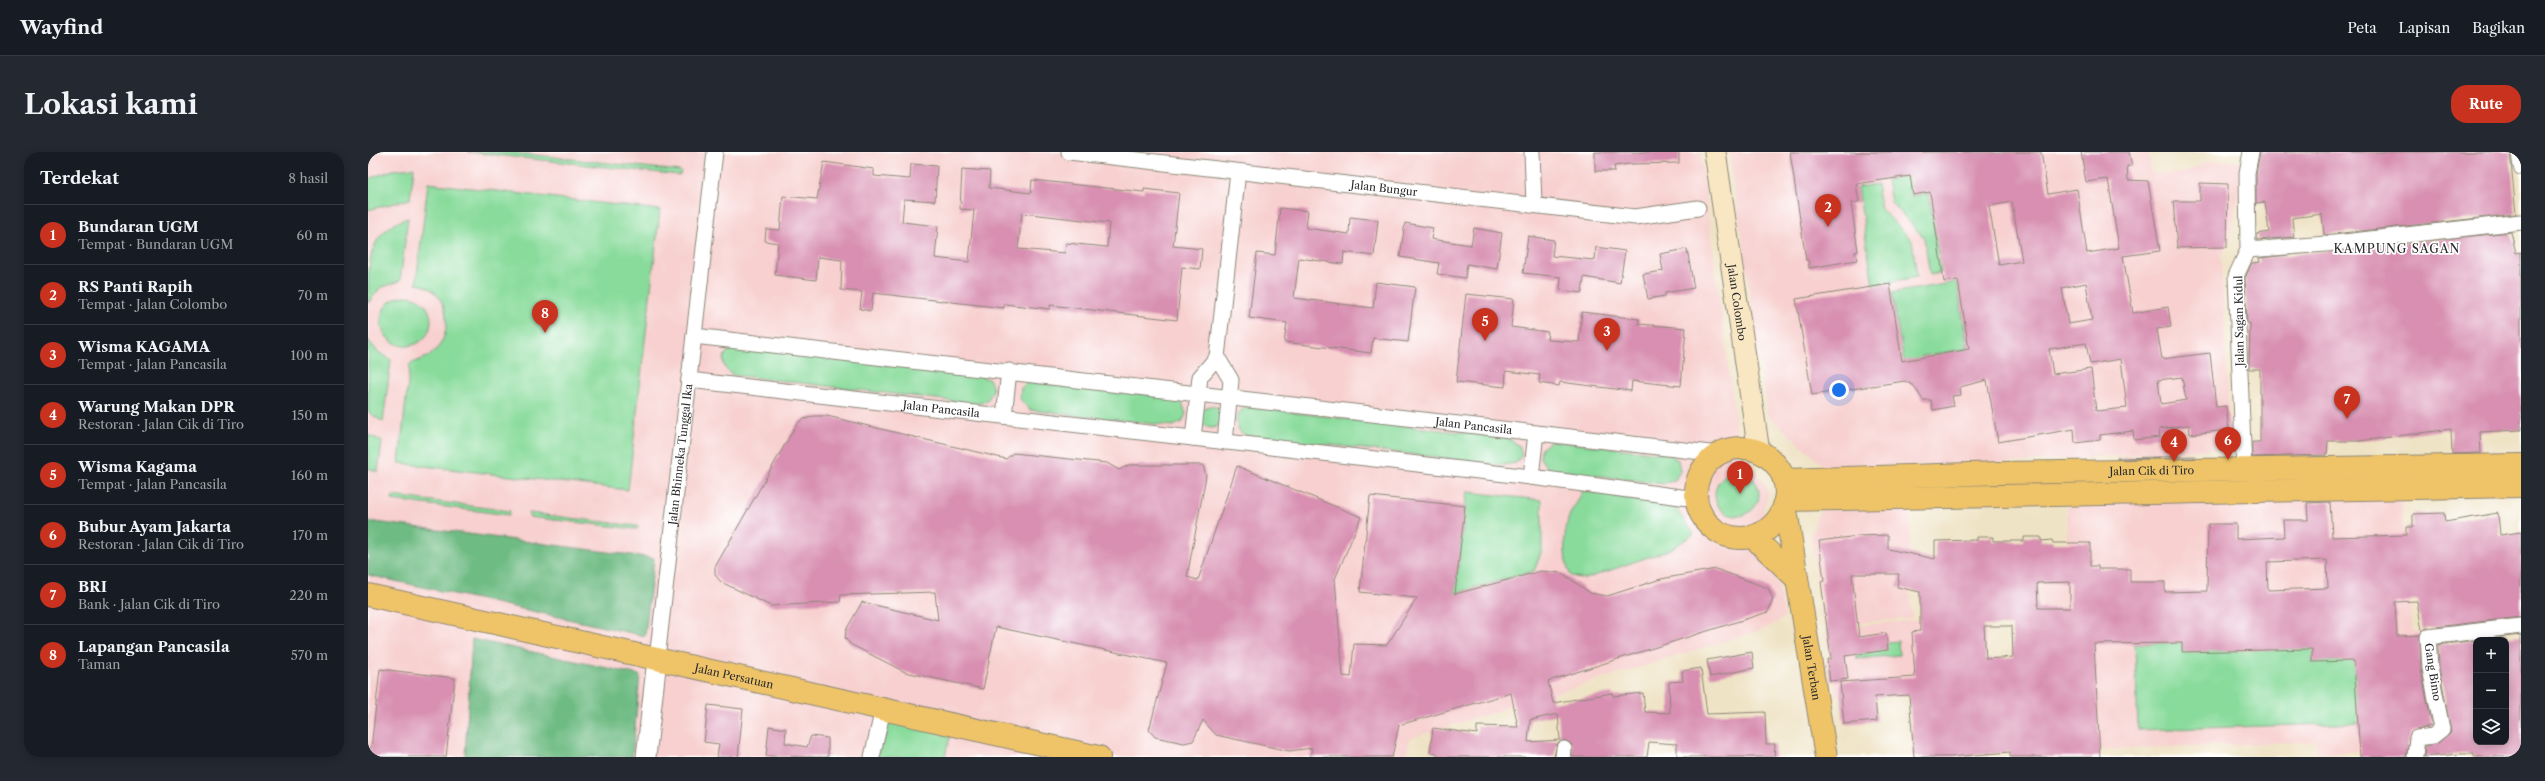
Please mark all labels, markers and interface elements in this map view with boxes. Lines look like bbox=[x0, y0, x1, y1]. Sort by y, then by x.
text: Wayfind bbox=[20, 16, 103, 39]
text: Peta bbox=[2347, 19, 2377, 37]
text: Lapisan bbox=[2399, 19, 2450, 37]
text: Bagikan bbox=[2472, 19, 2525, 37]
button: Rute bbox=[2451, 85, 2521, 123]
text: Lokasi kami bbox=[24, 87, 198, 121]
text: Terdekat bbox=[40, 168, 119, 188]
text: 8 hasil bbox=[288, 170, 328, 186]
street label: Jalan Bungur bbox=[1348, 177, 1418, 199]
pin: 2 bbox=[1815, 194, 1841, 227]
text: Bundaran UGM bbox=[78, 217, 199, 236]
text: 1 bbox=[50, 227, 56, 243]
text: 60 m bbox=[297, 227, 328, 243]
text: Tempat · Bundaran UGM bbox=[78, 236, 233, 252]
district label: KAMPUNG SAGAN bbox=[2334, 241, 2460, 256]
street label: Jalan Colombo bbox=[1724, 261, 1750, 342]
street label: Jalan Sagan Kidul bbox=[2231, 275, 2247, 369]
text: RS Panti Rapih bbox=[78, 277, 193, 296]
text: 2 bbox=[49, 287, 57, 303]
text: 70 m bbox=[298, 287, 328, 303]
text: Tempat · Jalan Colombo bbox=[78, 296, 227, 312]
pin: 8 bbox=[532, 300, 558, 333]
pin: 5 bbox=[1472, 308, 1498, 341]
pin: 3 bbox=[1594, 318, 1620, 351]
text: Wisma KAGAMA bbox=[78, 337, 210, 356]
text: 3 bbox=[49, 347, 57, 363]
text: 100 m bbox=[290, 347, 328, 363]
text: Tempat · Jalan Pancasila bbox=[78, 356, 227, 372]
your location bbox=[1829, 380, 1849, 400]
street label: Jalan Bhinneka Tunggal Ika bbox=[665, 383, 695, 528]
pin: 7 bbox=[2334, 386, 2360, 419]
text: Warung Makan DPR bbox=[78, 397, 235, 416]
street label: Jalan Pancasila bbox=[900, 397, 981, 420]
text: 4 bbox=[49, 407, 57, 423]
text: 150 m bbox=[292, 407, 328, 423]
street label: Jalan Pancasila bbox=[1433, 414, 1513, 437]
text: Restoran · Jalan Cik di Tiro bbox=[78, 416, 244, 432]
pin: 6 bbox=[2215, 427, 2241, 460]
pin: 4 bbox=[2161, 429, 2187, 462]
text: Wisma Kagama bbox=[78, 457, 197, 476]
pin: 1 bbox=[1727, 461, 1753, 494]
street label: Jalan Cik di Tiro bbox=[2107, 463, 2195, 478]
text: 5 bbox=[49, 467, 57, 483]
text: 160 m bbox=[291, 467, 328, 483]
text: Tempat · Jalan Pancasila bbox=[78, 476, 227, 492]
text: Bubur Ayam Jakarta bbox=[78, 517, 231, 536]
text: 6 bbox=[49, 527, 57, 543]
text: 170 m bbox=[292, 527, 328, 543]
text: Restoran · Jalan Cik di Tiro bbox=[78, 536, 244, 552]
text: BRI bbox=[78, 577, 107, 596]
text: 7 bbox=[50, 587, 56, 603]
text: 220 m bbox=[289, 587, 328, 603]
text: Bank · Jalan Cik di Tiro bbox=[78, 596, 220, 612]
street label: Jalan Terban bbox=[1799, 632, 1824, 701]
text: Lapangan Pancasila bbox=[78, 637, 230, 656]
map controls bbox=[2473, 637, 2509, 745]
button: + bbox=[2473, 637, 2509, 673]
street label: Gang Bimo bbox=[2422, 642, 2445, 702]
text: 8 bbox=[49, 647, 57, 663]
text: 570 m bbox=[291, 647, 328, 663]
text: Taman bbox=[78, 656, 120, 672]
street label: Jalan Persatuan bbox=[691, 660, 775, 692]
button: − bbox=[2473, 673, 2509, 709]
button: layers bbox=[2473, 709, 2509, 745]

